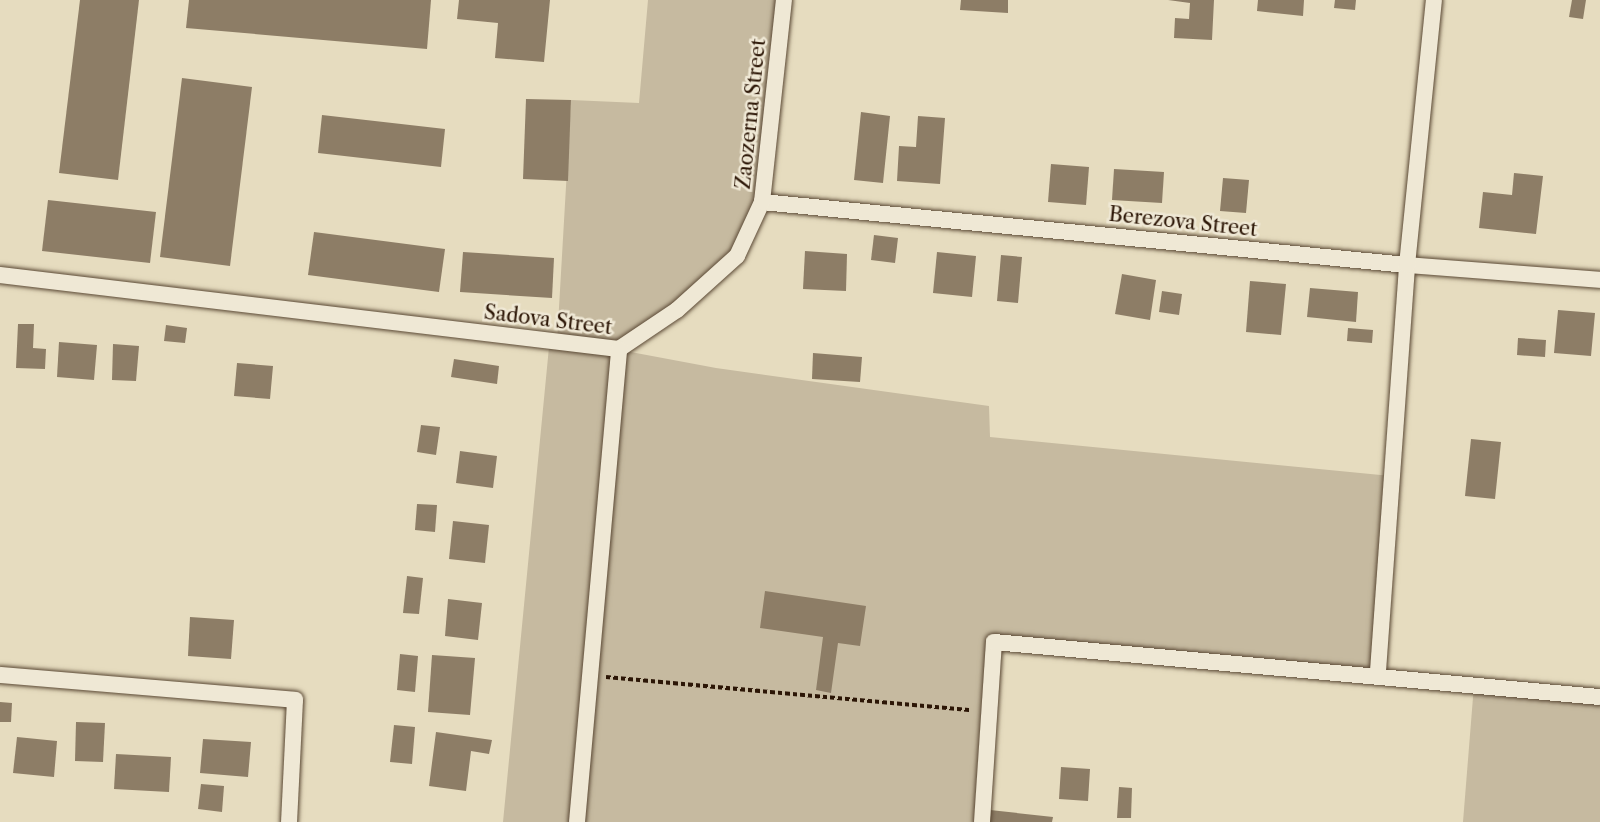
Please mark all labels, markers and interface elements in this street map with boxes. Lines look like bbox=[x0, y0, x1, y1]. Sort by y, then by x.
street label: Zaozerna Street bbox=[731, 37, 771, 191]
street label: Berezova Street bbox=[1107, 202, 1259, 242]
street label: Sadova Street bbox=[482, 300, 614, 340]

